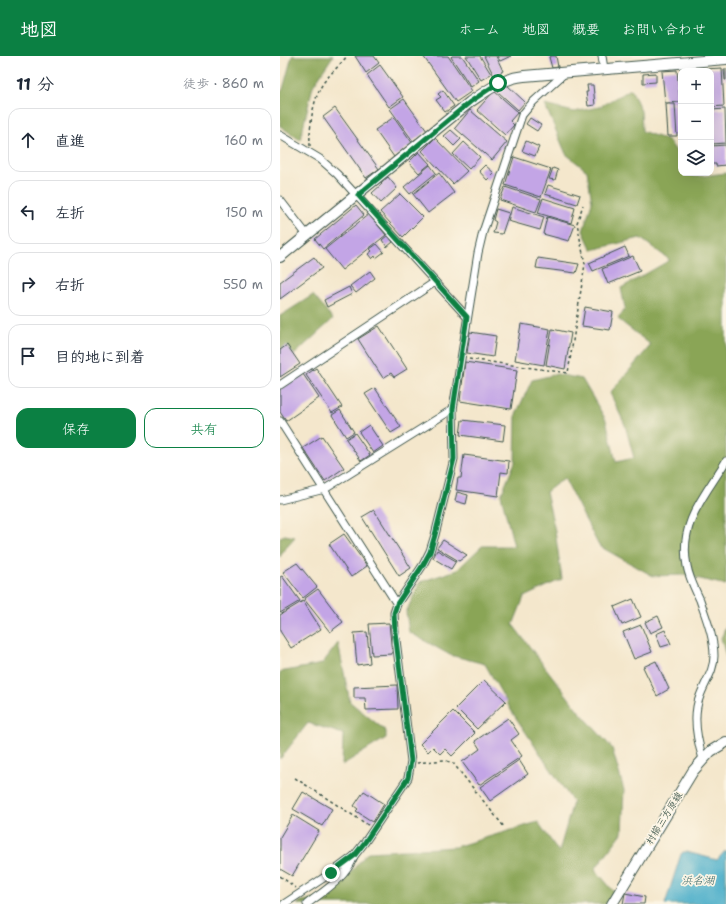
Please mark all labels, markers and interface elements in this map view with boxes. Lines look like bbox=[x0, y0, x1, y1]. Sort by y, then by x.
text: 地図 bbox=[20, 17, 58, 42]
text: ホーム bbox=[459, 20, 500, 38]
text: 地図 bbox=[522, 20, 550, 38]
text: 概要 bbox=[572, 20, 600, 38]
text: お問い合わせ bbox=[622, 20, 706, 38]
map controls bbox=[678, 68, 714, 176]
button: + bbox=[678, 68, 714, 104]
text: 11 分 bbox=[16, 73, 54, 95]
route start bbox=[489, 74, 507, 92]
text: 徒歩 · 860 m bbox=[183, 75, 264, 92]
button: − bbox=[678, 104, 714, 140]
icon: ahead bbox=[17, 129, 39, 151]
text: 直進 bbox=[55, 131, 85, 151]
text: 160 m bbox=[225, 132, 263, 149]
button: layers bbox=[678, 140, 714, 176]
icon: left bbox=[17, 201, 39, 223]
text: 左折 bbox=[55, 203, 85, 223]
text: 150 m bbox=[225, 204, 263, 221]
icon: right bbox=[17, 273, 39, 295]
text: 右折 bbox=[55, 275, 85, 295]
text: 550 m bbox=[223, 276, 263, 293]
icon: arrive bbox=[17, 345, 39, 367]
text: 目的地に到着 bbox=[55, 347, 145, 367]
button: 保存 bbox=[16, 408, 136, 448]
button: 共有 bbox=[144, 408, 264, 448]
street label: 村櫛三方原線 bbox=[643, 789, 685, 847]
route end bbox=[322, 864, 340, 882]
water label: 浜名湖 bbox=[682, 873, 715, 888]

